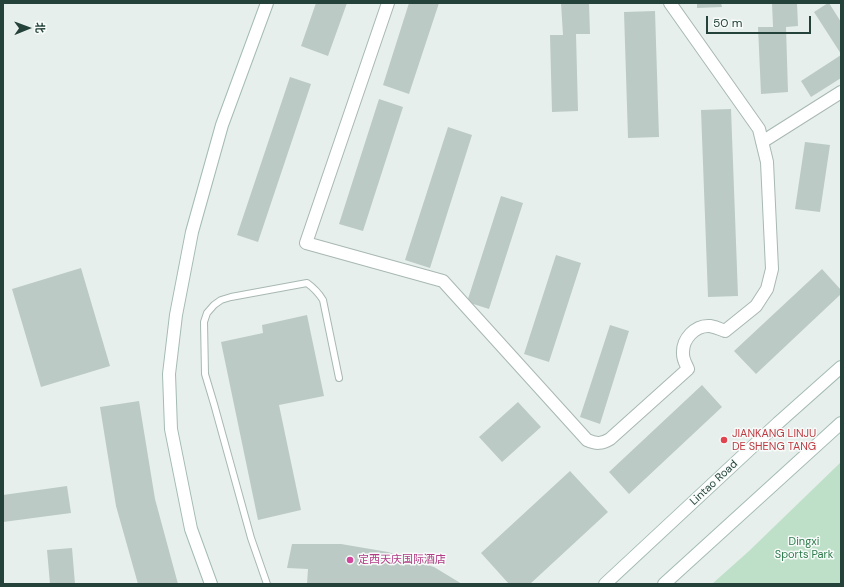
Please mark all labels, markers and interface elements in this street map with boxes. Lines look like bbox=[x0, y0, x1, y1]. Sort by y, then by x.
north arrow bbox=[8, 8, 48, 48]
scale bar bbox=[708, 8, 813, 34]
text: 50 m bbox=[713, 15, 742, 31]
text: 北 bbox=[33, 22, 47, 33]
place label: JIANKANG LINJU DE SHENG TANG bbox=[732, 427, 816, 453]
marker: JIANKANG LINJU DE SHENG TANG bbox=[719, 435, 729, 445]
street label: Lintao Road bbox=[688, 458, 740, 508]
park label: Dingxi Sports Park bbox=[775, 535, 833, 561]
place label: 定西天庆国际酒店 bbox=[358, 553, 446, 567]
marker: 定西天庆国际酒店 bbox=[345, 555, 355, 565]

